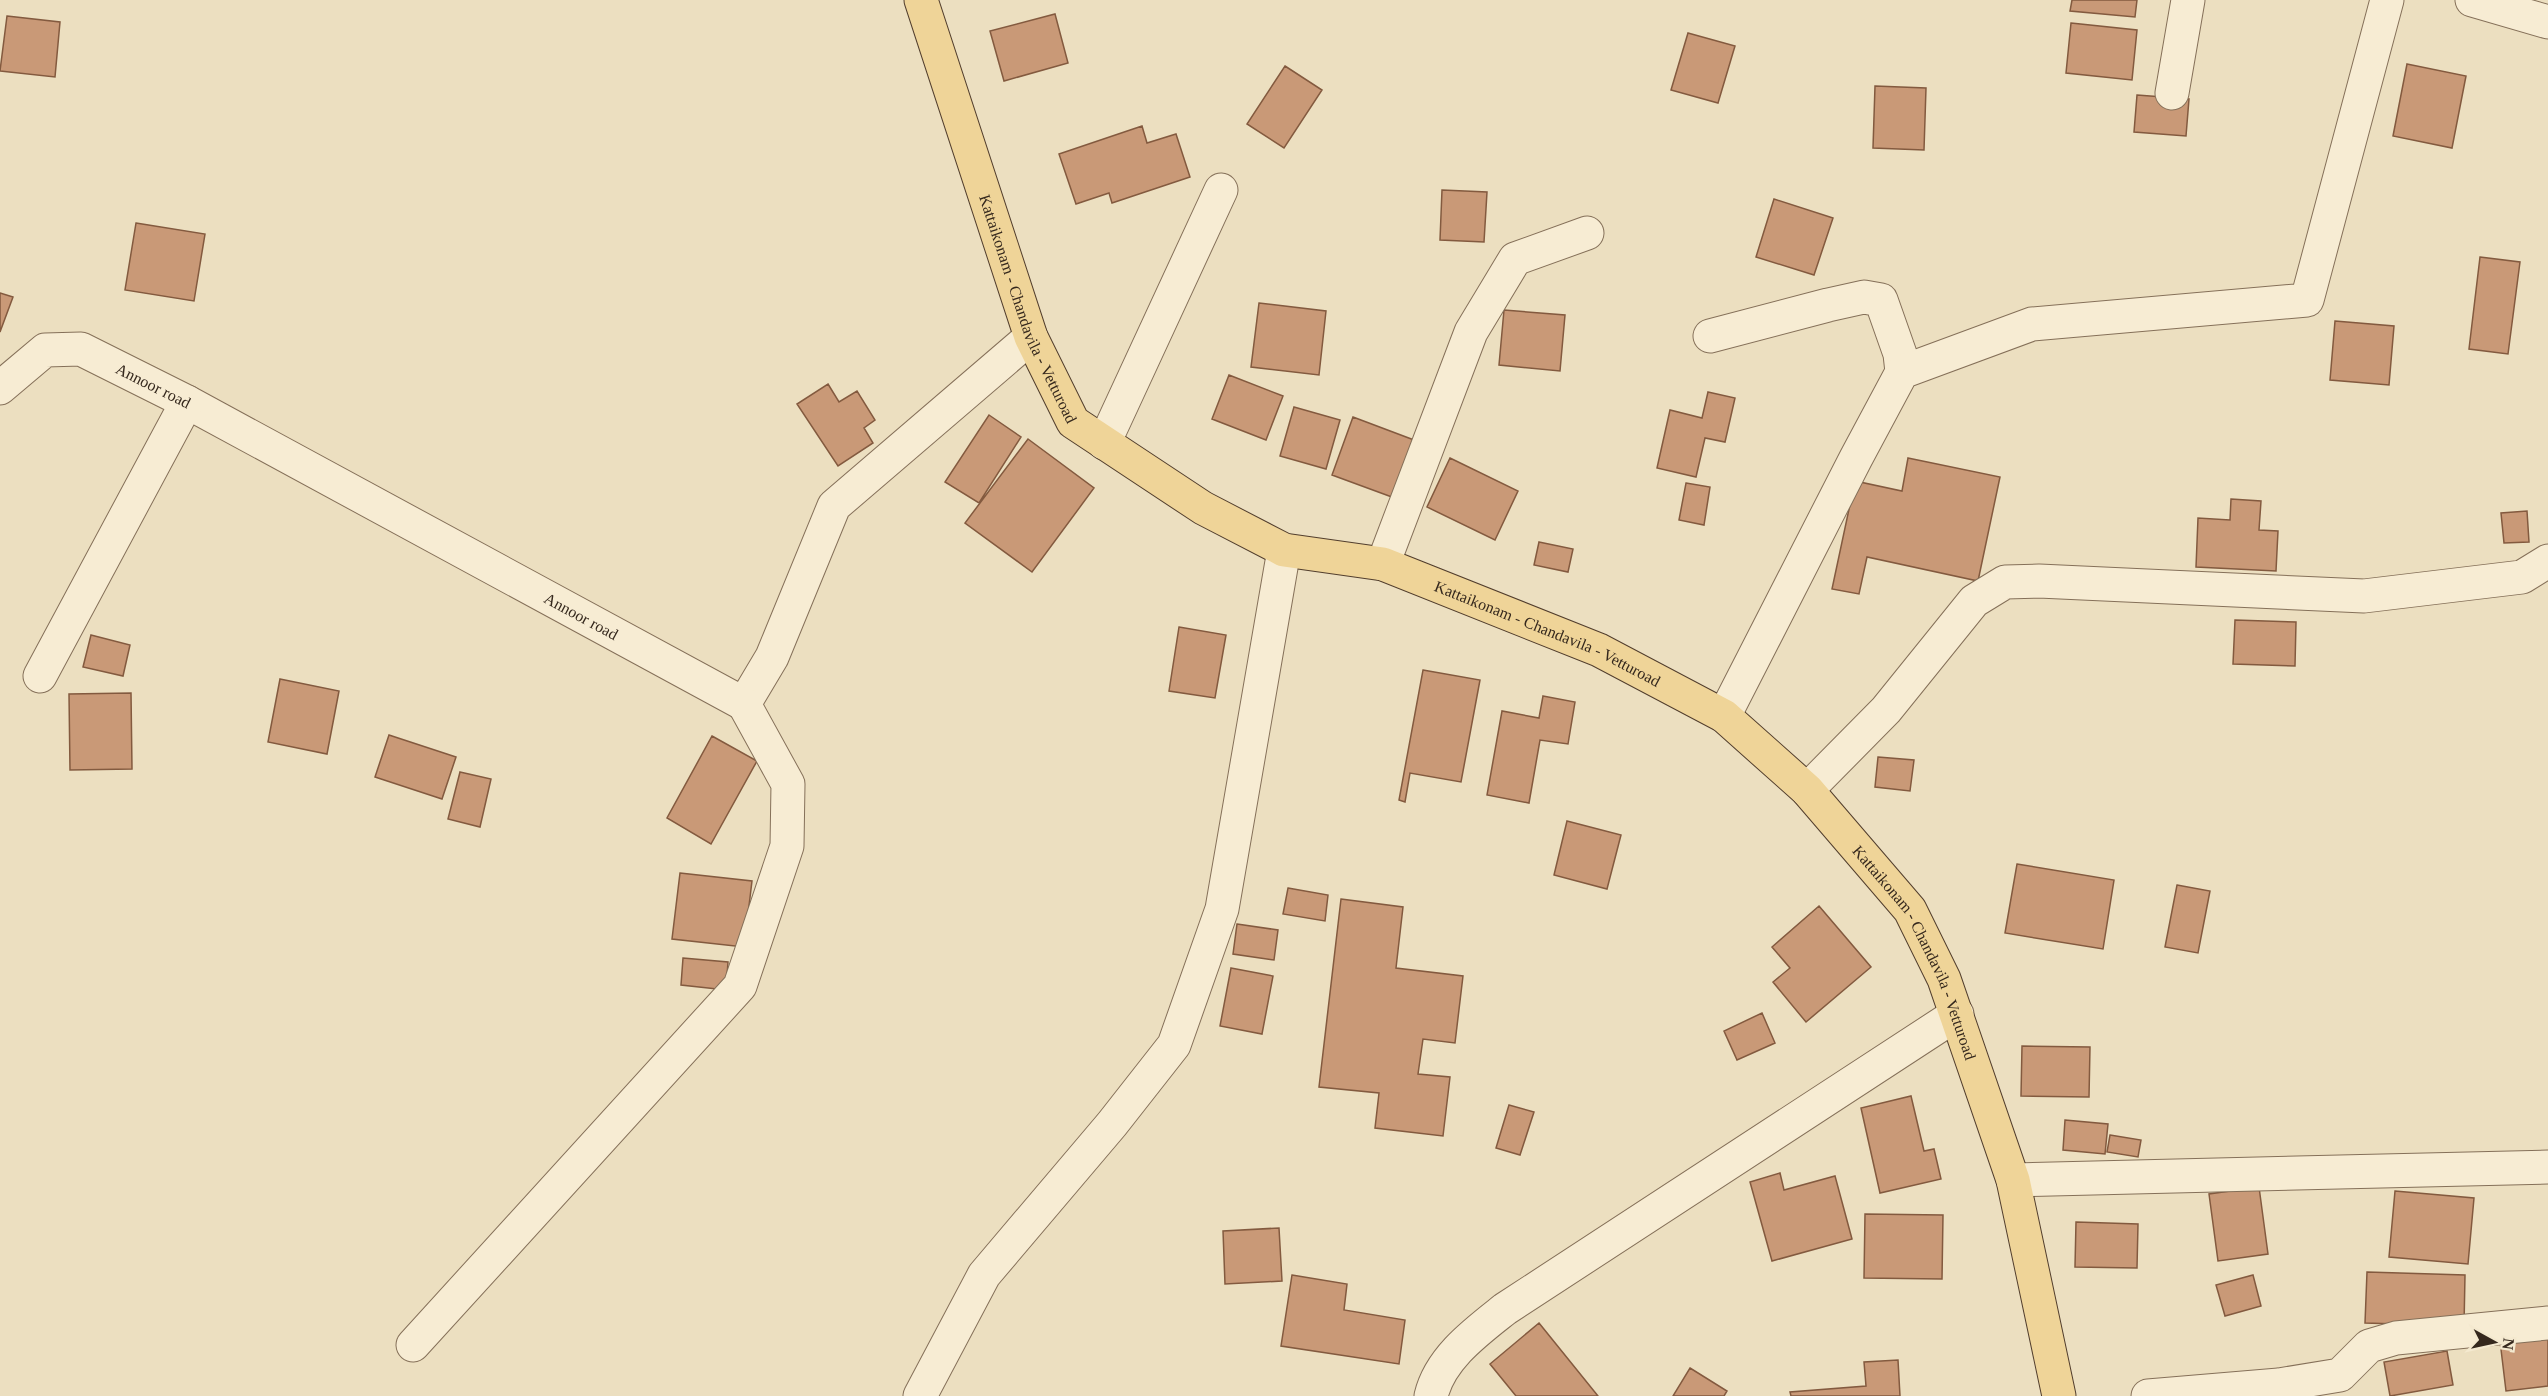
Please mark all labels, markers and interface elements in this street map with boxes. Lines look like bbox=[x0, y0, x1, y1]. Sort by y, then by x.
street label: Kattaikonam - Chandavila - Vetturoad bbox=[976, 192, 1081, 426]
street label: Annoor road bbox=[113, 359, 194, 411]
street label: Kattaikonam - Chandavila - Vetturoad bbox=[1432, 577, 1663, 689]
street label: Annoor road bbox=[542, 589, 621, 643]
street label: Kattaikonam - Chandavila - Vetturoad bbox=[1850, 842, 1980, 1062]
north arrow bbox=[2464, 1312, 2524, 1372]
text: N bbox=[2499, 1337, 2518, 1351]

